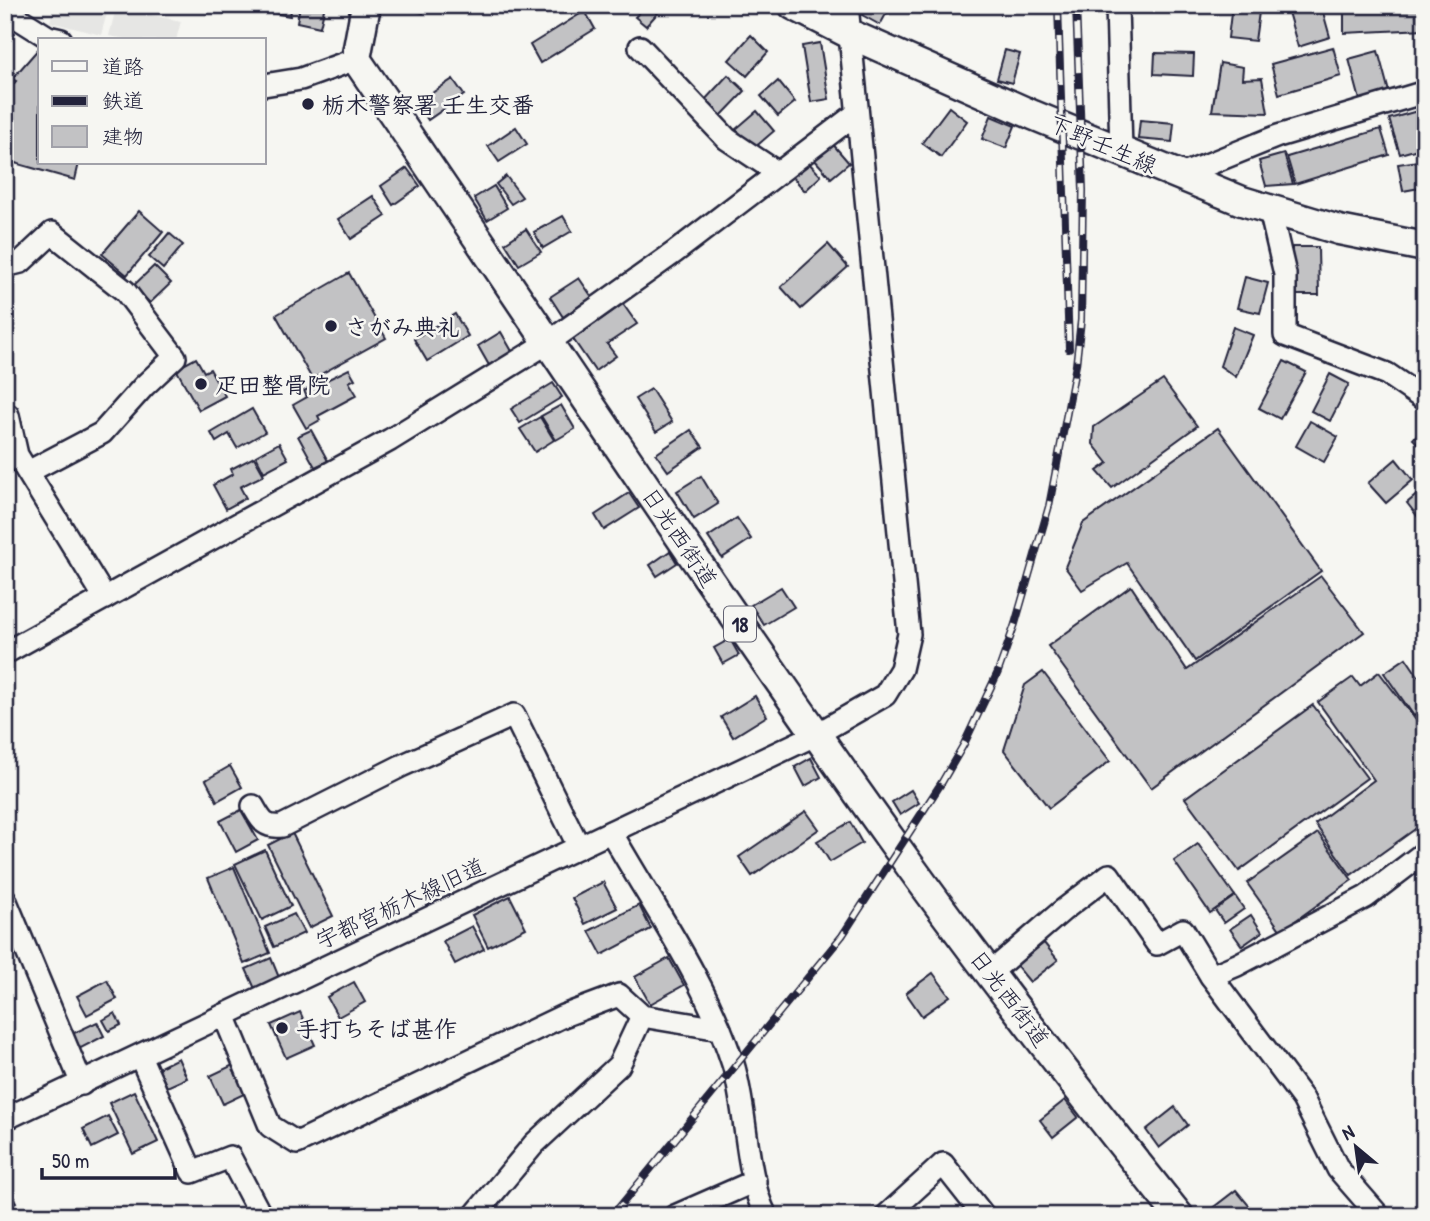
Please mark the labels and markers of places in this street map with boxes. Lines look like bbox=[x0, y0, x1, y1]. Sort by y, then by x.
place label: 栃木警察署 壬生交番 bbox=[322, 89, 534, 120]
marker: 栃木警察署 壬生交番 bbox=[300, 96, 316, 112]
place label: さがみ典礼 bbox=[345, 311, 460, 342]
marker: さがみ典礼 bbox=[323, 318, 339, 334]
place label: 疋田整骨院 bbox=[215, 369, 330, 400]
marker: 疋田整骨院 bbox=[193, 376, 209, 392]
place label: 手打ちそば甚作 bbox=[296, 1013, 457, 1044]
marker: 手打ちそば甚作 bbox=[274, 1020, 290, 1036]

